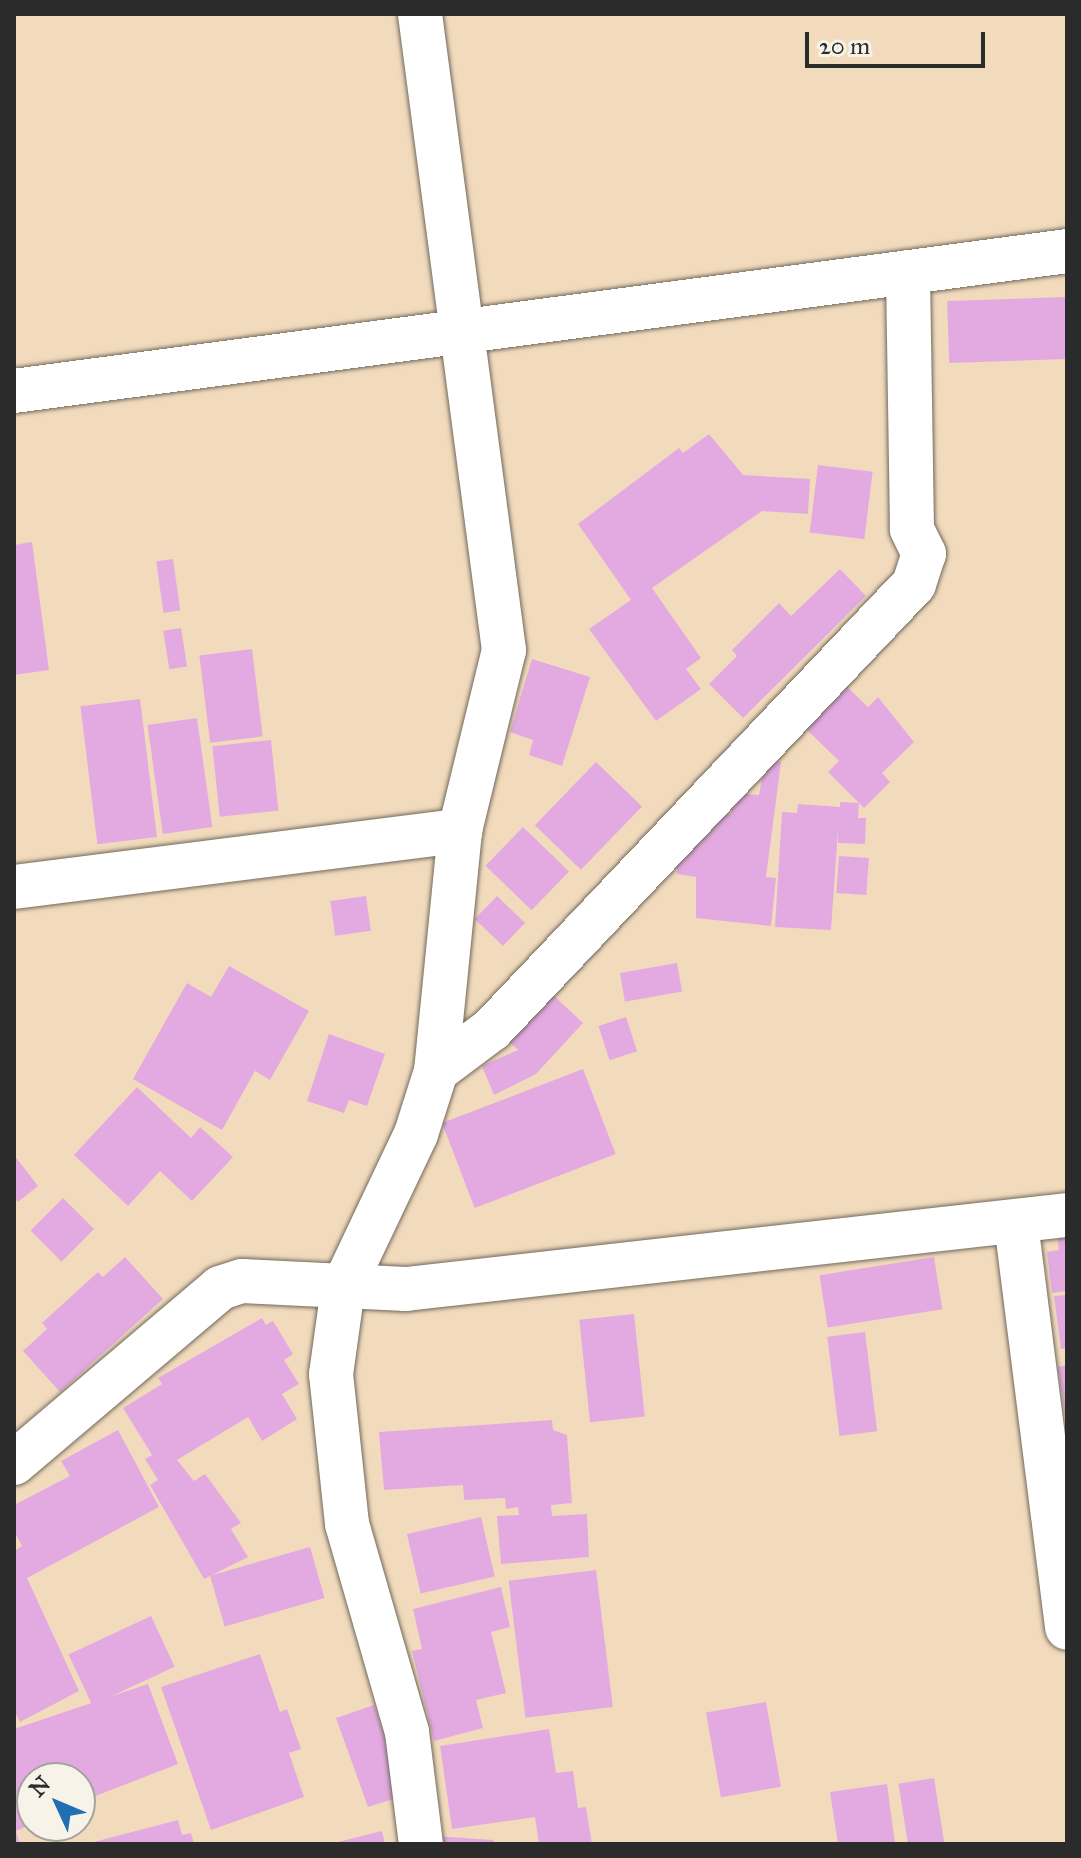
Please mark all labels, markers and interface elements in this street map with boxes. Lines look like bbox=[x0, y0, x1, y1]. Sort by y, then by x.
scale bar bbox=[809, 16, 989, 66]
text: 20 m bbox=[819, 31, 870, 61]
north arrow bbox=[16, 1762, 96, 1842]
text: N bbox=[24, 1770, 56, 1802]

